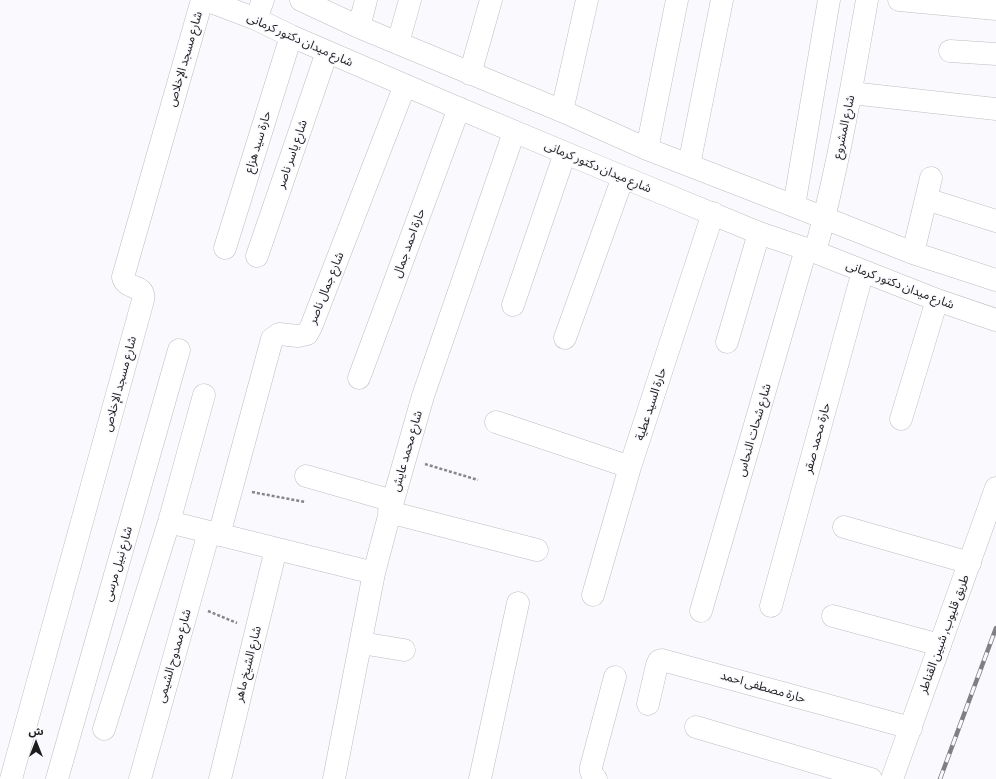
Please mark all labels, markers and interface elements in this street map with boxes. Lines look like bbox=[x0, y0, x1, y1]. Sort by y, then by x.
street label: شارع مسجد الإخلاص bbox=[165, 10, 205, 108]
street label: شارع ميدان دكتور كرمانى bbox=[245, 10, 355, 70]
street label: شارع المشروع bbox=[830, 94, 858, 160]
street label: حارة سيد هزاع bbox=[242, 109, 274, 175]
street label: شارع ياسر ناصر bbox=[274, 118, 310, 190]
street label: شارع ميدان دكتور كرمانى bbox=[542, 138, 654, 196]
street label: حارة احمد جمال bbox=[390, 206, 428, 280]
street label: شارع جمال ناصر bbox=[305, 250, 347, 326]
street label: شارع ميدان دكتور كرمانى bbox=[844, 258, 956, 312]
street label: شارع مسجد الإخلاص bbox=[100, 335, 140, 433]
street label: حارة السيد عطية bbox=[632, 366, 670, 442]
street label: شارع شحات النحاس bbox=[734, 382, 774, 478]
street label: حارة محمد صقر bbox=[801, 401, 833, 475]
street label: شارع محمد عايش bbox=[389, 409, 425, 493]
street label: شارع نبيل مرسى bbox=[100, 525, 136, 603]
street label: طريق قليوب, شبين القناطر bbox=[916, 573, 972, 695]
street label: شارع ممدوح الشيمى bbox=[154, 607, 194, 705]
street label: شارع الشيخ ماهر bbox=[232, 625, 264, 703]
street label: حارة مصطفى احمد bbox=[719, 668, 807, 706]
north arrow bbox=[16, 723, 56, 763]
text: ش bbox=[28, 725, 44, 737]

